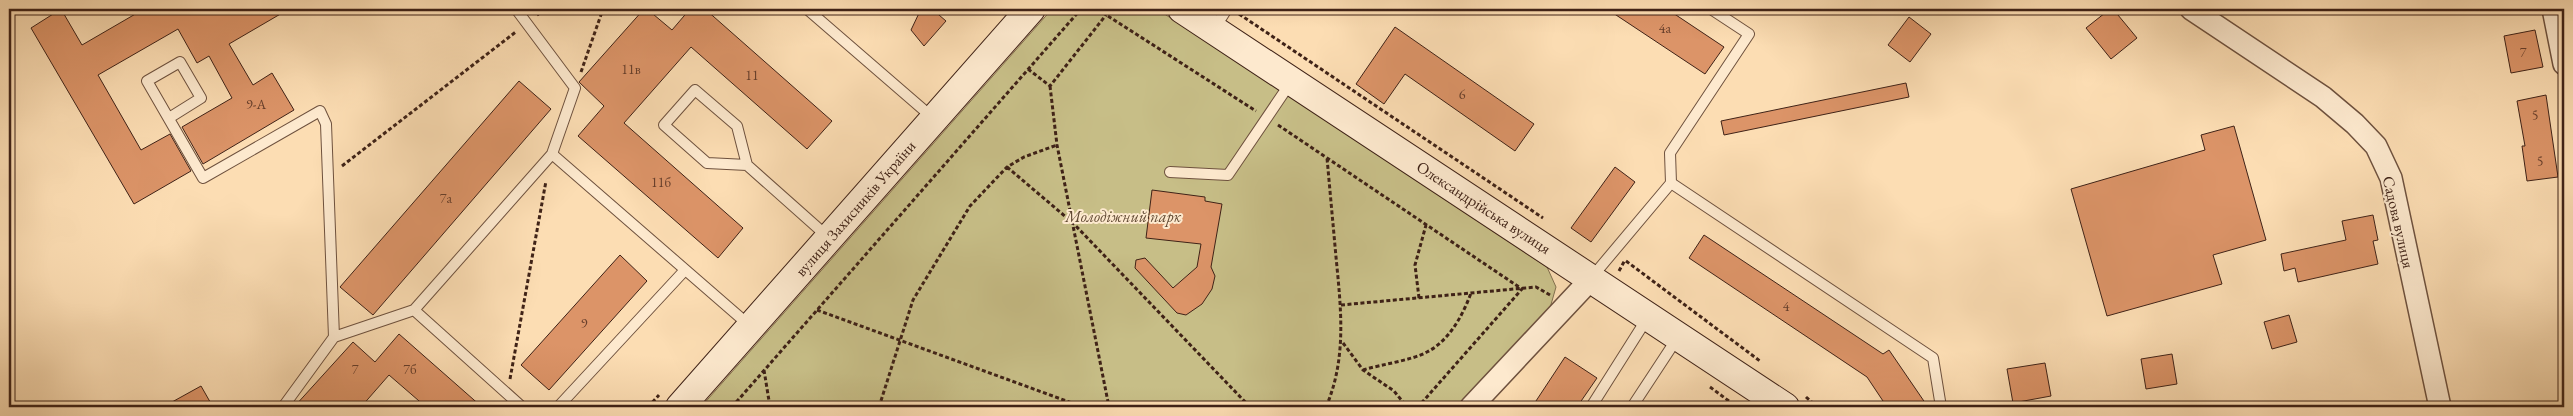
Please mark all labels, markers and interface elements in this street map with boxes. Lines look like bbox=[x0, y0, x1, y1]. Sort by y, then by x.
house number: 4а bbox=[1659, 19, 1672, 37]
house number: 7 bbox=[2520, 43, 2527, 61]
house number: 11в bbox=[621, 60, 641, 78]
house number: 11 bbox=[745, 66, 759, 84]
house number: 6 bbox=[1459, 85, 1466, 103]
house number: 9-А bbox=[246, 95, 266, 113]
house number: 5 bbox=[2532, 106, 2538, 124]
street label: вулиця Захисників України bbox=[790, 135, 921, 281]
house number: 5 bbox=[2537, 152, 2543, 170]
street label: Олександрійська вулиця bbox=[1413, 156, 1555, 259]
house number: 11б bbox=[651, 173, 671, 191]
street label: Садова вулиця bbox=[2378, 174, 2419, 270]
house number: 7а bbox=[440, 189, 453, 207]
park label: Молодіжний парк bbox=[1064, 206, 1181, 227]
house number: 4 bbox=[1783, 297, 1790, 315]
house number: 9 bbox=[581, 314, 588, 332]
house number: 7 bbox=[352, 360, 359, 378]
house number: 7б bbox=[403, 360, 417, 378]

